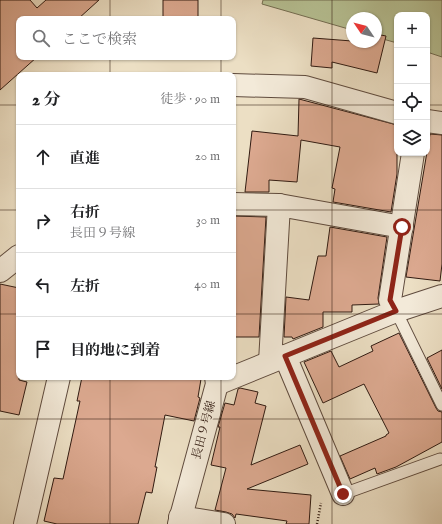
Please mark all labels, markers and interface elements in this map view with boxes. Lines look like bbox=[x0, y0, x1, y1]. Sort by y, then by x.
north arrow bbox=[346, 12, 382, 48]
map controls bbox=[394, 12, 430, 156]
button: + bbox=[394, 12, 430, 48]
search box bbox=[16, 16, 236, 60]
icon: search bbox=[30, 27, 52, 49]
text: ここで検索 bbox=[62, 30, 137, 49]
button: − bbox=[394, 48, 430, 84]
button: locate bbox=[394, 84, 430, 120]
text: 2 分 bbox=[32, 90, 61, 111]
text: 徒歩 · 90 m bbox=[161, 91, 220, 108]
button: layers bbox=[394, 120, 430, 156]
icon: ahead bbox=[32, 146, 54, 168]
text: 20 m bbox=[195, 148, 220, 165]
text: 直進 bbox=[70, 149, 100, 168]
text: 右折 bbox=[70, 203, 100, 222]
icon: right bbox=[32, 210, 54, 232]
text: 30 m bbox=[196, 212, 220, 229]
route start bbox=[393, 218, 411, 236]
text: 長田９号線 bbox=[70, 225, 135, 242]
icon: left bbox=[32, 274, 54, 296]
text: 40 m bbox=[194, 276, 220, 293]
text: 左折 bbox=[70, 277, 100, 296]
icon: arrive bbox=[32, 338, 54, 360]
text: 目的地に到着 bbox=[70, 341, 160, 360]
street label: 長田９号線 bbox=[189, 399, 219, 461]
route end bbox=[334, 485, 352, 503]

